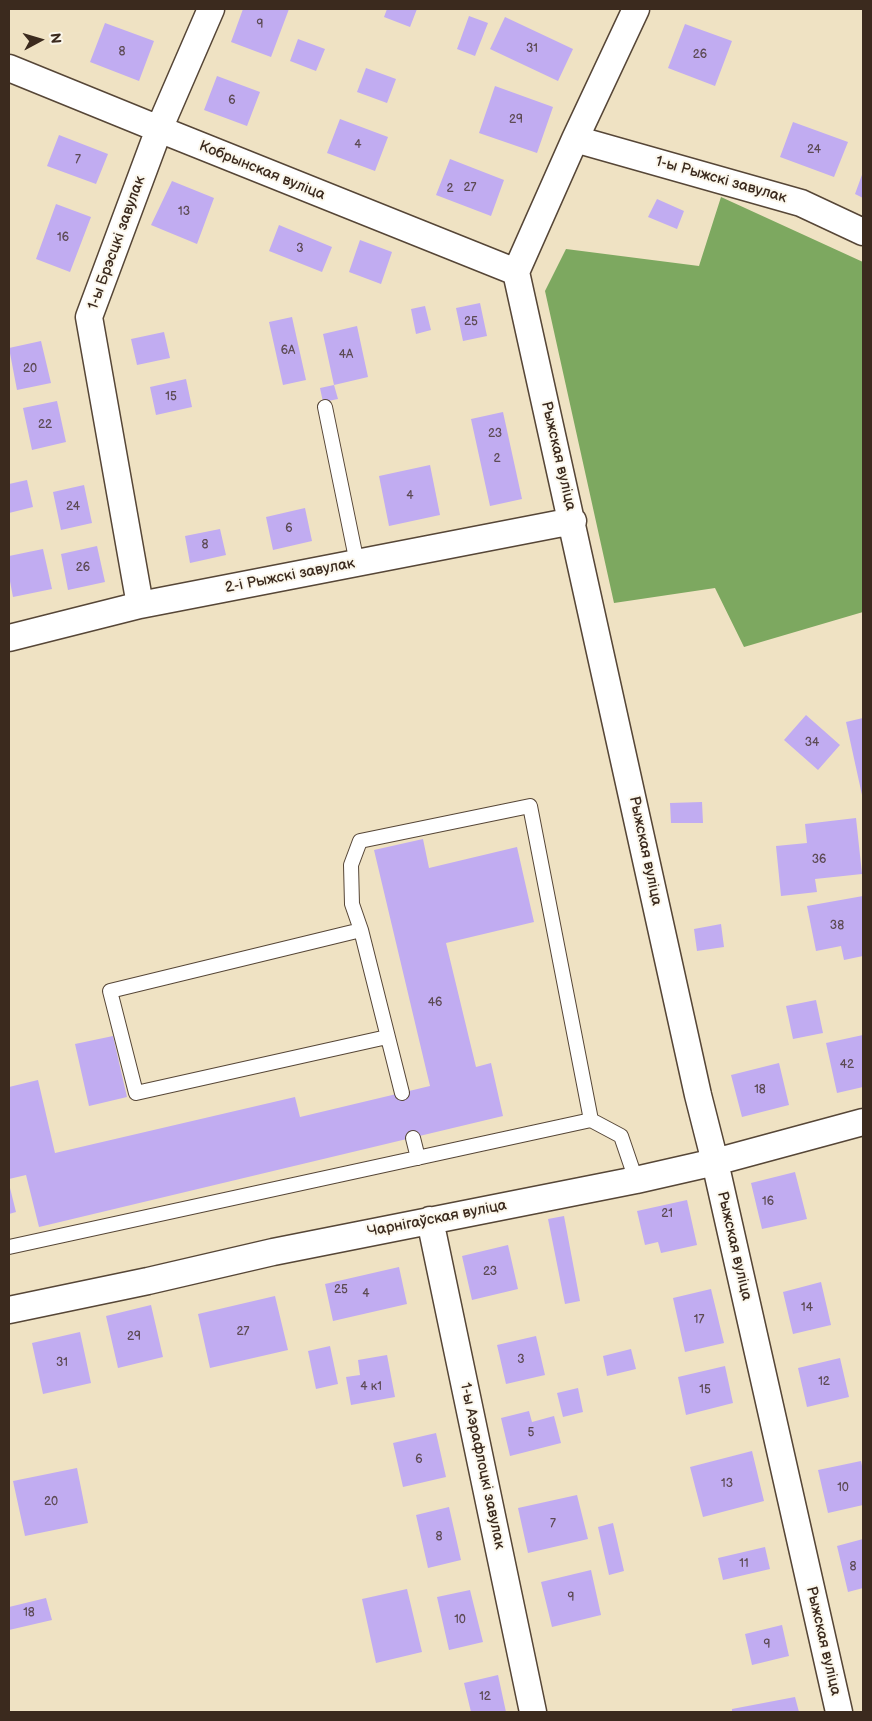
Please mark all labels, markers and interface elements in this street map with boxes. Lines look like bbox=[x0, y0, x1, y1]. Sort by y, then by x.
north arrow bbox=[15, 15, 65, 65]
house number: 9 bbox=[257, 18, 263, 32]
text: N bbox=[46, 32, 64, 44]
house number: 31 bbox=[526, 42, 538, 56]
house number: 8 bbox=[119, 45, 125, 59]
house number: 26 bbox=[693, 48, 707, 62]
house number: 6 bbox=[228, 94, 236, 108]
house number: 29 bbox=[509, 113, 523, 127]
street label: Кобрынская вуліца bbox=[196, 137, 328, 205]
house number: 4 bbox=[354, 138, 362, 152]
house number: 24 bbox=[807, 143, 821, 157]
house number: 7 bbox=[75, 153, 81, 167]
street label: 1-ы Рыжскі завулак bbox=[653, 153, 789, 207]
street label: 1-ы Брэсцкі завулак bbox=[84, 174, 150, 312]
house number: 27 bbox=[464, 181, 476, 195]
house number: 2 bbox=[446, 182, 454, 196]
house number: 13 bbox=[178, 205, 190, 219]
house number: 16 bbox=[57, 231, 69, 245]
house number: 3 bbox=[296, 242, 304, 256]
house number: 25 bbox=[464, 315, 478, 329]
house number: 6А bbox=[281, 344, 295, 358]
house number: 4А bbox=[339, 348, 353, 362]
house number: 20 bbox=[23, 362, 37, 376]
house number: 15 bbox=[165, 390, 177, 404]
street label: Рыжская вуліца bbox=[537, 400, 579, 512]
house number: 22 bbox=[38, 418, 52, 432]
house number: 23 bbox=[488, 427, 502, 441]
house number: 2 bbox=[493, 452, 501, 466]
house number: 4 bbox=[406, 489, 414, 503]
house number: 24 bbox=[66, 500, 80, 514]
house number: 6 bbox=[285, 522, 293, 536]
house number: 8 bbox=[202, 538, 208, 552]
street label: 2-і Рыжскі завулак bbox=[224, 555, 356, 597]
house number: 26 bbox=[76, 561, 90, 575]
house number: 34 bbox=[805, 736, 819, 750]
street label: Рыжская вуліца bbox=[625, 795, 665, 907]
house number: 36 bbox=[812, 853, 826, 867]
house number: 38 bbox=[830, 919, 844, 933]
house number: 46 bbox=[428, 996, 442, 1010]
house number: 42 bbox=[840, 1058, 854, 1072]
house number: 18 bbox=[754, 1083, 766, 1097]
street label: Рыжская вуліца bbox=[713, 1190, 755, 1302]
house number: 16 bbox=[762, 1195, 774, 1209]
street label: Чарнігаўская вуліца bbox=[366, 1197, 508, 1241]
house number: 21 bbox=[661, 1207, 673, 1221]
house number: 23 bbox=[483, 1265, 497, 1279]
house number: 25 bbox=[334, 1283, 348, 1297]
house number: 4 bbox=[362, 1287, 370, 1301]
house number: 14 bbox=[801, 1301, 813, 1315]
house number: 17 bbox=[694, 1313, 704, 1327]
house number: 27 bbox=[237, 1325, 249, 1339]
house number: 29 bbox=[127, 1330, 141, 1344]
house number: 3 bbox=[517, 1353, 525, 1367]
house number: 31 bbox=[56, 1356, 68, 1370]
house number: 12 bbox=[818, 1375, 830, 1389]
house number: 4 к1 bbox=[360, 1380, 382, 1394]
street label: 1-ы Аэрафлоцкі завулак bbox=[456, 1381, 508, 1551]
house number: 15 bbox=[699, 1383, 711, 1397]
house number: 5 bbox=[528, 1426, 534, 1440]
house number: 6 bbox=[415, 1453, 423, 1467]
house number: 13 bbox=[721, 1477, 733, 1491]
house number: 10 bbox=[837, 1481, 849, 1495]
house number: 20 bbox=[44, 1495, 58, 1509]
house number: 7 bbox=[550, 1517, 556, 1531]
house number: 8 bbox=[436, 1530, 442, 1544]
house number: 11 bbox=[739, 1557, 749, 1571]
house number: 8 bbox=[850, 1560, 856, 1574]
street label: Рыжская вуліца bbox=[802, 1585, 844, 1697]
house number: 9 bbox=[568, 1591, 574, 1605]
house number: 18 bbox=[23, 1606, 35, 1620]
house number: 10 bbox=[454, 1613, 466, 1627]
house number: 9 bbox=[764, 1638, 770, 1652]
house number: 12 bbox=[479, 1690, 491, 1704]

